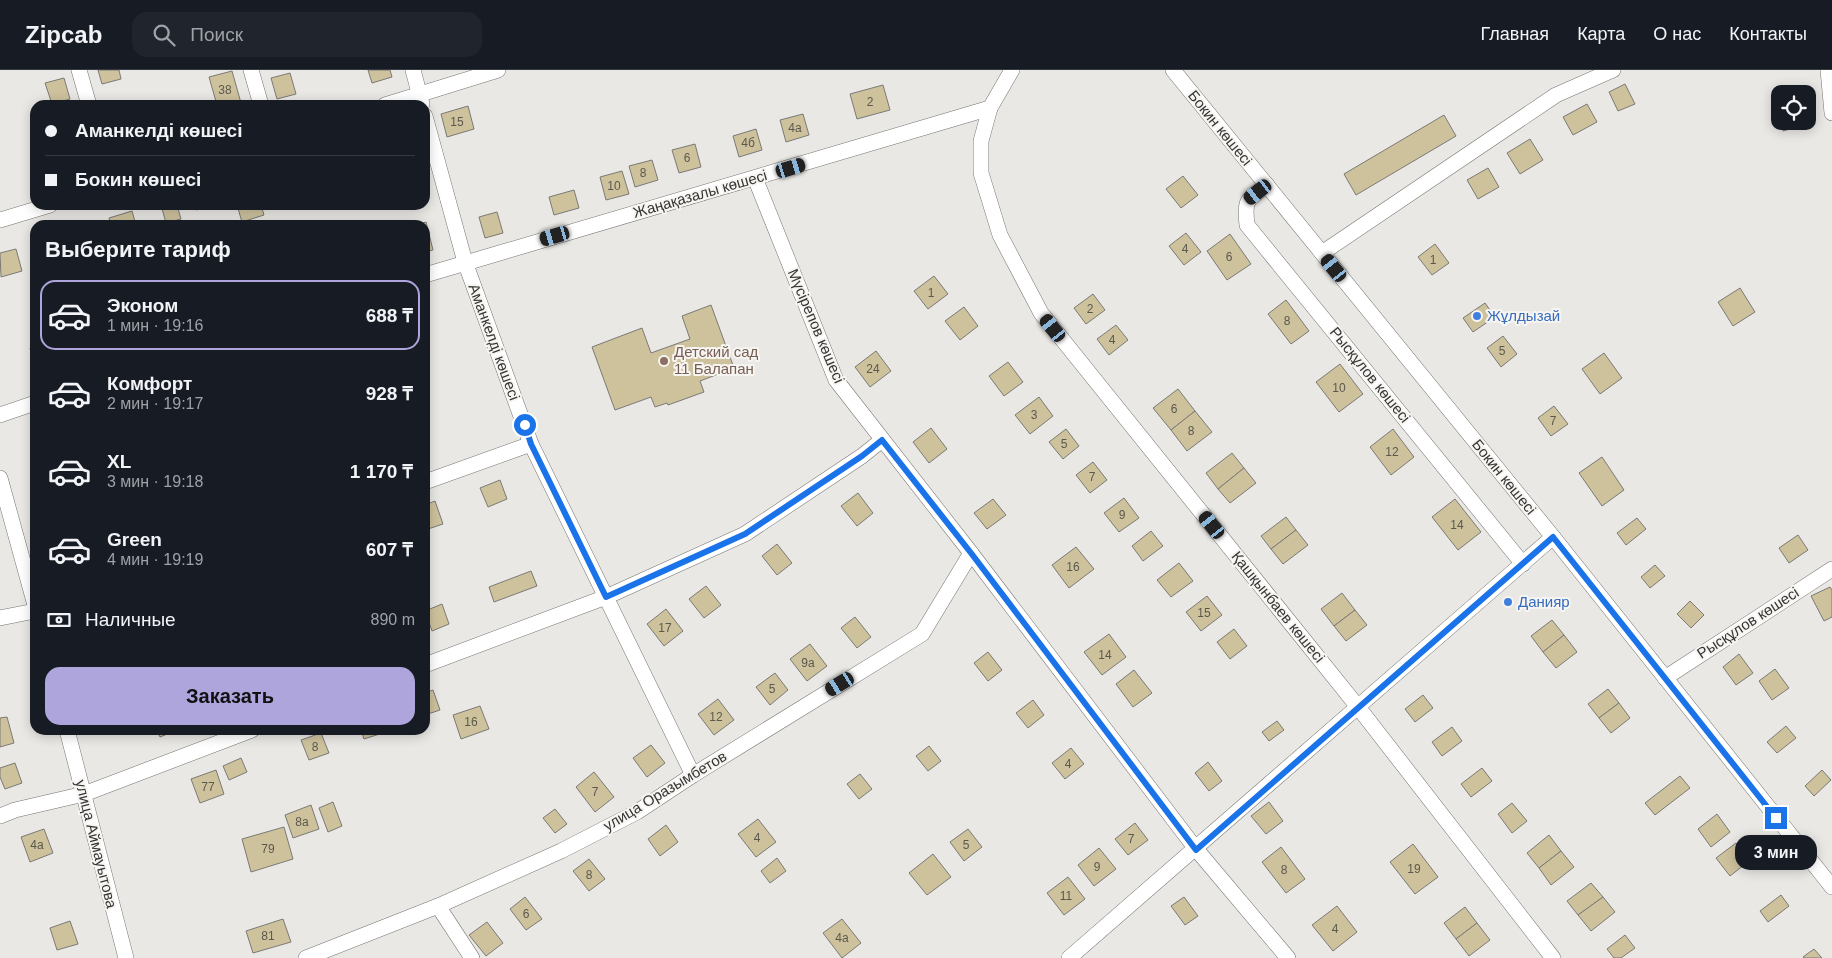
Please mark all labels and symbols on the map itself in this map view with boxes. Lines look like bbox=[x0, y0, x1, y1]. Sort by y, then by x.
house number: 38 bbox=[218, 83, 232, 97]
street label: Бокин көшесі bbox=[1185, 87, 1256, 169]
house number: 2 bbox=[867, 95, 874, 109]
house number: 15 bbox=[450, 115, 464, 129]
house number: 4а bbox=[788, 121, 802, 135]
house number: 4б bbox=[741, 136, 755, 150]
house number: 6 bbox=[684, 151, 691, 165]
car bbox=[774, 156, 807, 180]
street label: Жаңақазалы көшесі bbox=[631, 166, 769, 221]
house number: 8 bbox=[640, 166, 647, 180]
car bbox=[1241, 177, 1274, 207]
house number: 10 bbox=[607, 179, 621, 193]
car bbox=[538, 225, 571, 247]
house number: 4 bbox=[1182, 242, 1189, 256]
house number: 6 bbox=[1226, 250, 1233, 264]
car bbox=[1318, 252, 1349, 284]
house number: 1 bbox=[1430, 253, 1437, 267]
street label: Мүсірепов көшесі bbox=[785, 266, 848, 385]
street label: Аманкелді көшесі bbox=[466, 281, 523, 402]
house number: 1 bbox=[928, 286, 935, 300]
house number: 2 bbox=[1087, 302, 1094, 316]
place label: Жұлдызай bbox=[1487, 307, 1560, 324]
marker: Жұлдызай bbox=[1471, 310, 1483, 322]
car bbox=[1037, 312, 1068, 344]
house number: 8 bbox=[1284, 314, 1291, 328]
street label: Рысқұлов көшесі bbox=[1327, 324, 1414, 426]
house number: 4 bbox=[1109, 333, 1116, 347]
place label: Детский сад 11 Балапан bbox=[674, 343, 759, 377]
house number: 5 bbox=[1499, 344, 1506, 358]
marker: Детский сад 11 Балапан bbox=[658, 355, 670, 367]
house number: 24 bbox=[866, 362, 880, 376]
house number: 10 bbox=[1332, 381, 1346, 395]
house number: 6 bbox=[1171, 402, 1178, 416]
house number: 3 bbox=[1031, 408, 1038, 422]
route start bbox=[514, 414, 536, 436]
house number: 7 bbox=[1550, 414, 1557, 428]
house number: 8 bbox=[1188, 424, 1195, 438]
street label: Бокин көшесі bbox=[1469, 436, 1540, 518]
house number: 5 bbox=[1061, 437, 1068, 451]
house number: 12 bbox=[1385, 445, 1399, 459]
house number: 7 bbox=[1089, 470, 1096, 484]
house number: 9 bbox=[1119, 508, 1126, 522]
car bbox=[1196, 509, 1227, 541]
house number: 14 bbox=[1450, 518, 1464, 532]
street label: Қашқынбаев көшесі bbox=[1228, 548, 1328, 666]
house number: 16 bbox=[1066, 560, 1080, 574]
street label: Рысқұлов көшесі bbox=[1694, 583, 1802, 662]
place label: Данияр bbox=[1518, 593, 1570, 610]
marker: Данияр bbox=[1502, 596, 1514, 608]
house number: 15 bbox=[1197, 606, 1211, 620]
house number: 17 bbox=[658, 621, 672, 635]
house number: 14 bbox=[1098, 648, 1112, 662]
house number: 9а bbox=[801, 656, 815, 670]
car bbox=[823, 670, 856, 698]
house number: 5 bbox=[769, 682, 776, 696]
house number: 12 bbox=[709, 710, 723, 724]
house number: 16 bbox=[464, 715, 478, 729]
house number: 8 bbox=[312, 740, 319, 754]
street label: улица Оразымбетов bbox=[600, 747, 729, 834]
house number: 4 bbox=[1065, 757, 1072, 771]
street label: улица Аймауытова bbox=[72, 778, 121, 910]
house number: 77 bbox=[201, 780, 215, 794]
house number: 7 bbox=[592, 785, 599, 799]
route end bbox=[1765, 807, 1787, 829]
house number: 8а bbox=[295, 815, 309, 829]
house number: 4 bbox=[754, 831, 761, 845]
house number: 7 bbox=[1128, 832, 1135, 846]
callout: 3 мин bbox=[1735, 836, 1817, 870]
house number: 4а bbox=[30, 838, 44, 852]
house number: 5 bbox=[963, 838, 970, 852]
house number: 79 bbox=[261, 842, 275, 856]
house number: 9 bbox=[1094, 860, 1101, 874]
house number: 19 bbox=[1407, 862, 1421, 876]
house number: 8 bbox=[1281, 863, 1288, 877]
house number: 8 bbox=[586, 868, 593, 882]
house number: 11 bbox=[1060, 889, 1073, 903]
house number: 6 bbox=[523, 907, 530, 921]
house number: 4 bbox=[1332, 922, 1339, 936]
house number: 81 bbox=[261, 929, 275, 943]
house number: 4а bbox=[835, 931, 849, 945]

